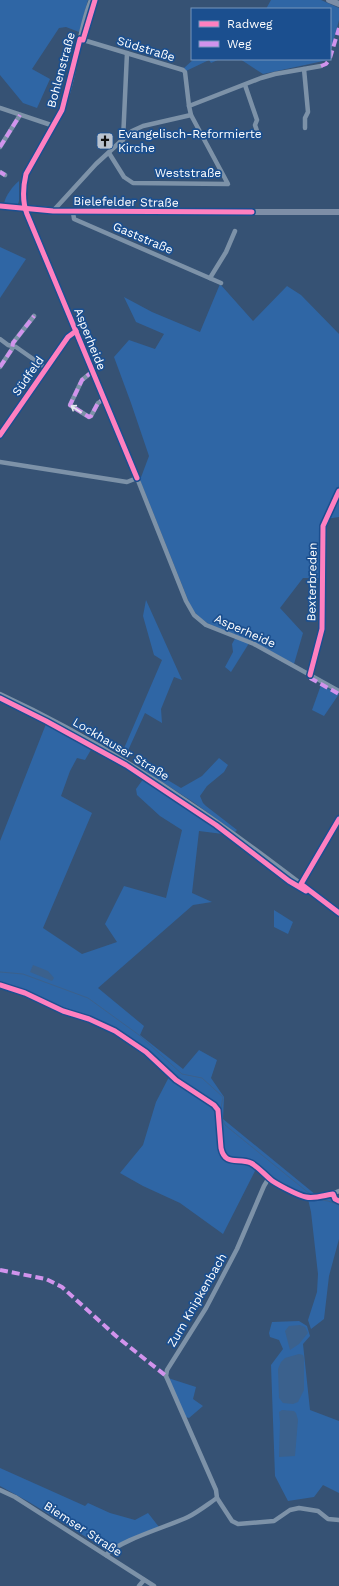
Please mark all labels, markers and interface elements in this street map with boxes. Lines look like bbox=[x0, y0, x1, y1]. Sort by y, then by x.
legend bbox=[191, 8, 331, 60]
text: Radweg bbox=[227, 17, 273, 31]
street label: Bohlenstraße bbox=[44, 31, 78, 109]
street label: Südstraße bbox=[115, 34, 177, 64]
text: Weg bbox=[227, 37, 252, 51]
place label: Evangelisch-Reformierte Kirche bbox=[118, 127, 262, 155]
church icon: Evangelisch-Reformierte Kirche bbox=[95, 131, 115, 151]
street label: Weststraße bbox=[155, 166, 221, 180]
street label: Bielefelder Straße bbox=[73, 194, 179, 210]
street label: Gaststraße bbox=[111, 219, 175, 257]
street label: Asperheide bbox=[71, 306, 109, 372]
street label: Südfeld bbox=[9, 353, 47, 399]
one-way arrow bbox=[71, 405, 82, 413]
street label: Bexterbreden bbox=[304, 542, 320, 622]
street label: Asperheide bbox=[212, 611, 278, 651]
street label: Lockhauser Straße bbox=[70, 715, 172, 783]
street label: Zum Knipkenbach bbox=[165, 1251, 229, 1349]
street label: Biemser Straße bbox=[41, 1499, 125, 1559]

